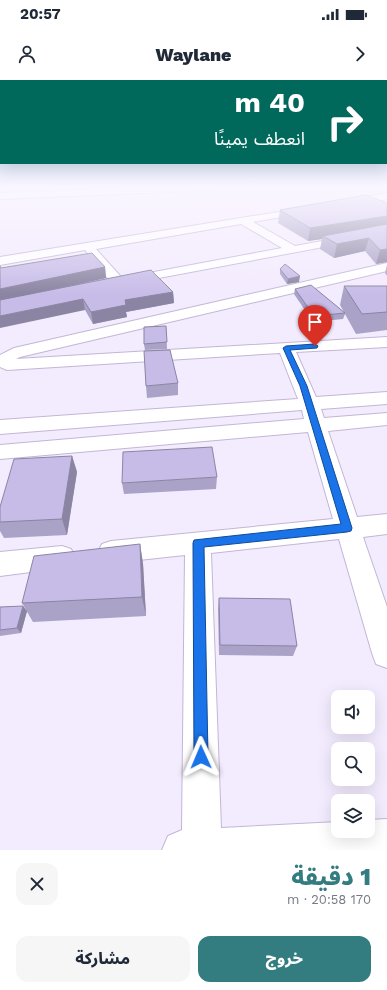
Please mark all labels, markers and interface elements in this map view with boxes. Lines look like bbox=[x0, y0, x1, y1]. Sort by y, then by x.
text: 20:57 bbox=[20, 5, 61, 23]
icon: person bbox=[16, 43, 38, 65]
icon: forward bbox=[349, 43, 371, 65]
text: Waylane bbox=[155, 44, 232, 65]
text: 40 m bbox=[235, 86, 305, 119]
icon: right bbox=[319, 96, 371, 148]
text: انعطف يمينًا bbox=[214, 128, 305, 149]
pin bbox=[298, 305, 332, 346]
icon: arrive bbox=[304, 311, 326, 333]
map controls bbox=[331, 690, 375, 838]
button: sound bbox=[331, 690, 375, 734]
position arrow bbox=[180, 736, 222, 778]
button: search bbox=[331, 742, 375, 786]
button: layers bbox=[331, 794, 375, 838]
button: close bbox=[16, 863, 58, 905]
text: 1 دقيقة bbox=[291, 863, 371, 891]
text: 170 m · 20:58 bbox=[287, 892, 371, 907]
button: مشاركة bbox=[16, 936, 190, 982]
button: خروج bbox=[198, 936, 371, 982]

